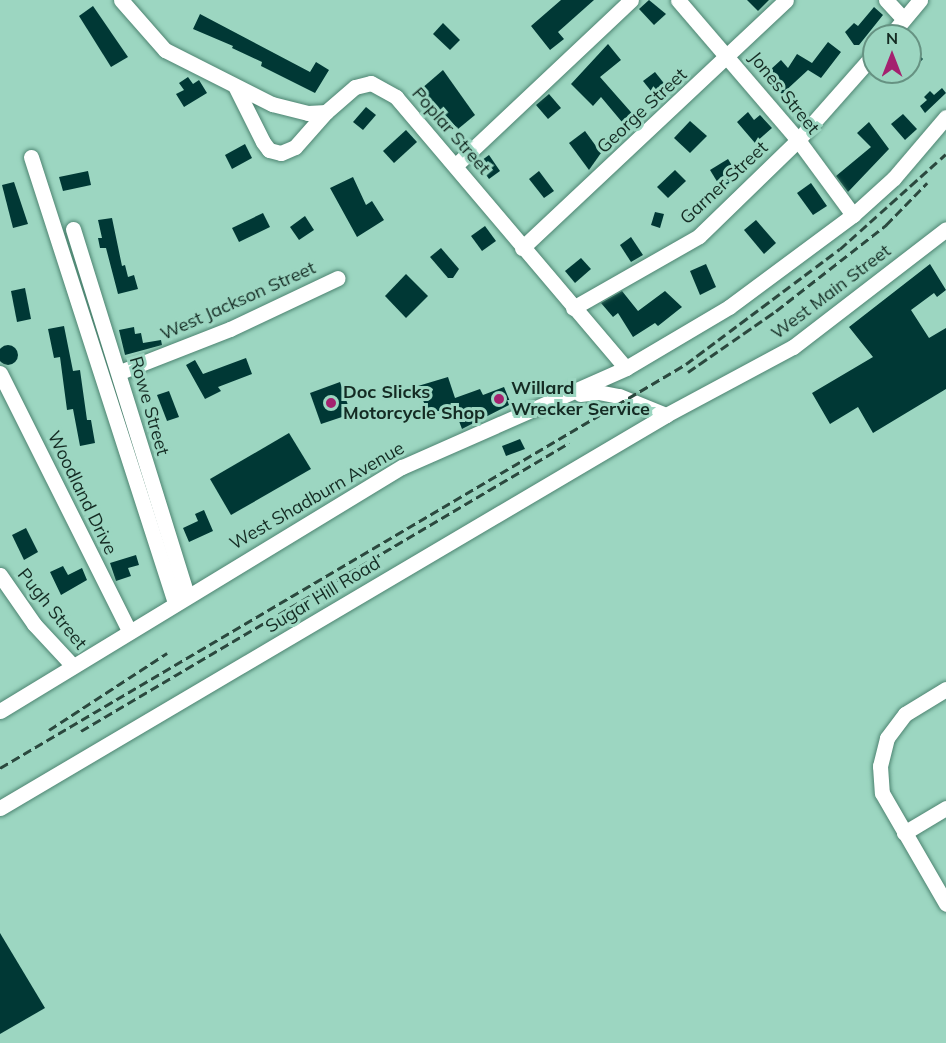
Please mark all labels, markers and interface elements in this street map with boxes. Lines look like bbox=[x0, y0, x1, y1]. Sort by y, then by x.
north arrow bbox=[862, 24, 922, 84]
text: N bbox=[886, 28, 898, 48]
street label: Jones Street bbox=[744, 47, 824, 139]
street label: George Street bbox=[593, 64, 691, 158]
street label: Poplar Street bbox=[407, 83, 495, 179]
street label: Garner Street bbox=[676, 137, 772, 229]
street label: West Main Street bbox=[767, 240, 895, 344]
street label: West Jackson Street bbox=[157, 257, 319, 345]
street label: Rowe Street bbox=[125, 354, 173, 458]
place label: Willard Wrecker Service bbox=[511, 378, 650, 420]
place label: Doc Slicks Motorcycle Shop bbox=[343, 382, 485, 424]
marker: Willard Wrecker Service bbox=[492, 392, 506, 406]
marker: Doc Slicks Motorcycle Shop bbox=[324, 396, 338, 410]
street label: Woodland Drive bbox=[43, 428, 121, 558]
street label: West Shadburn Avenue bbox=[226, 437, 408, 555]
street label: Sugar Hill Road bbox=[262, 552, 384, 638]
street label: Pugh Street bbox=[13, 564, 91, 654]

